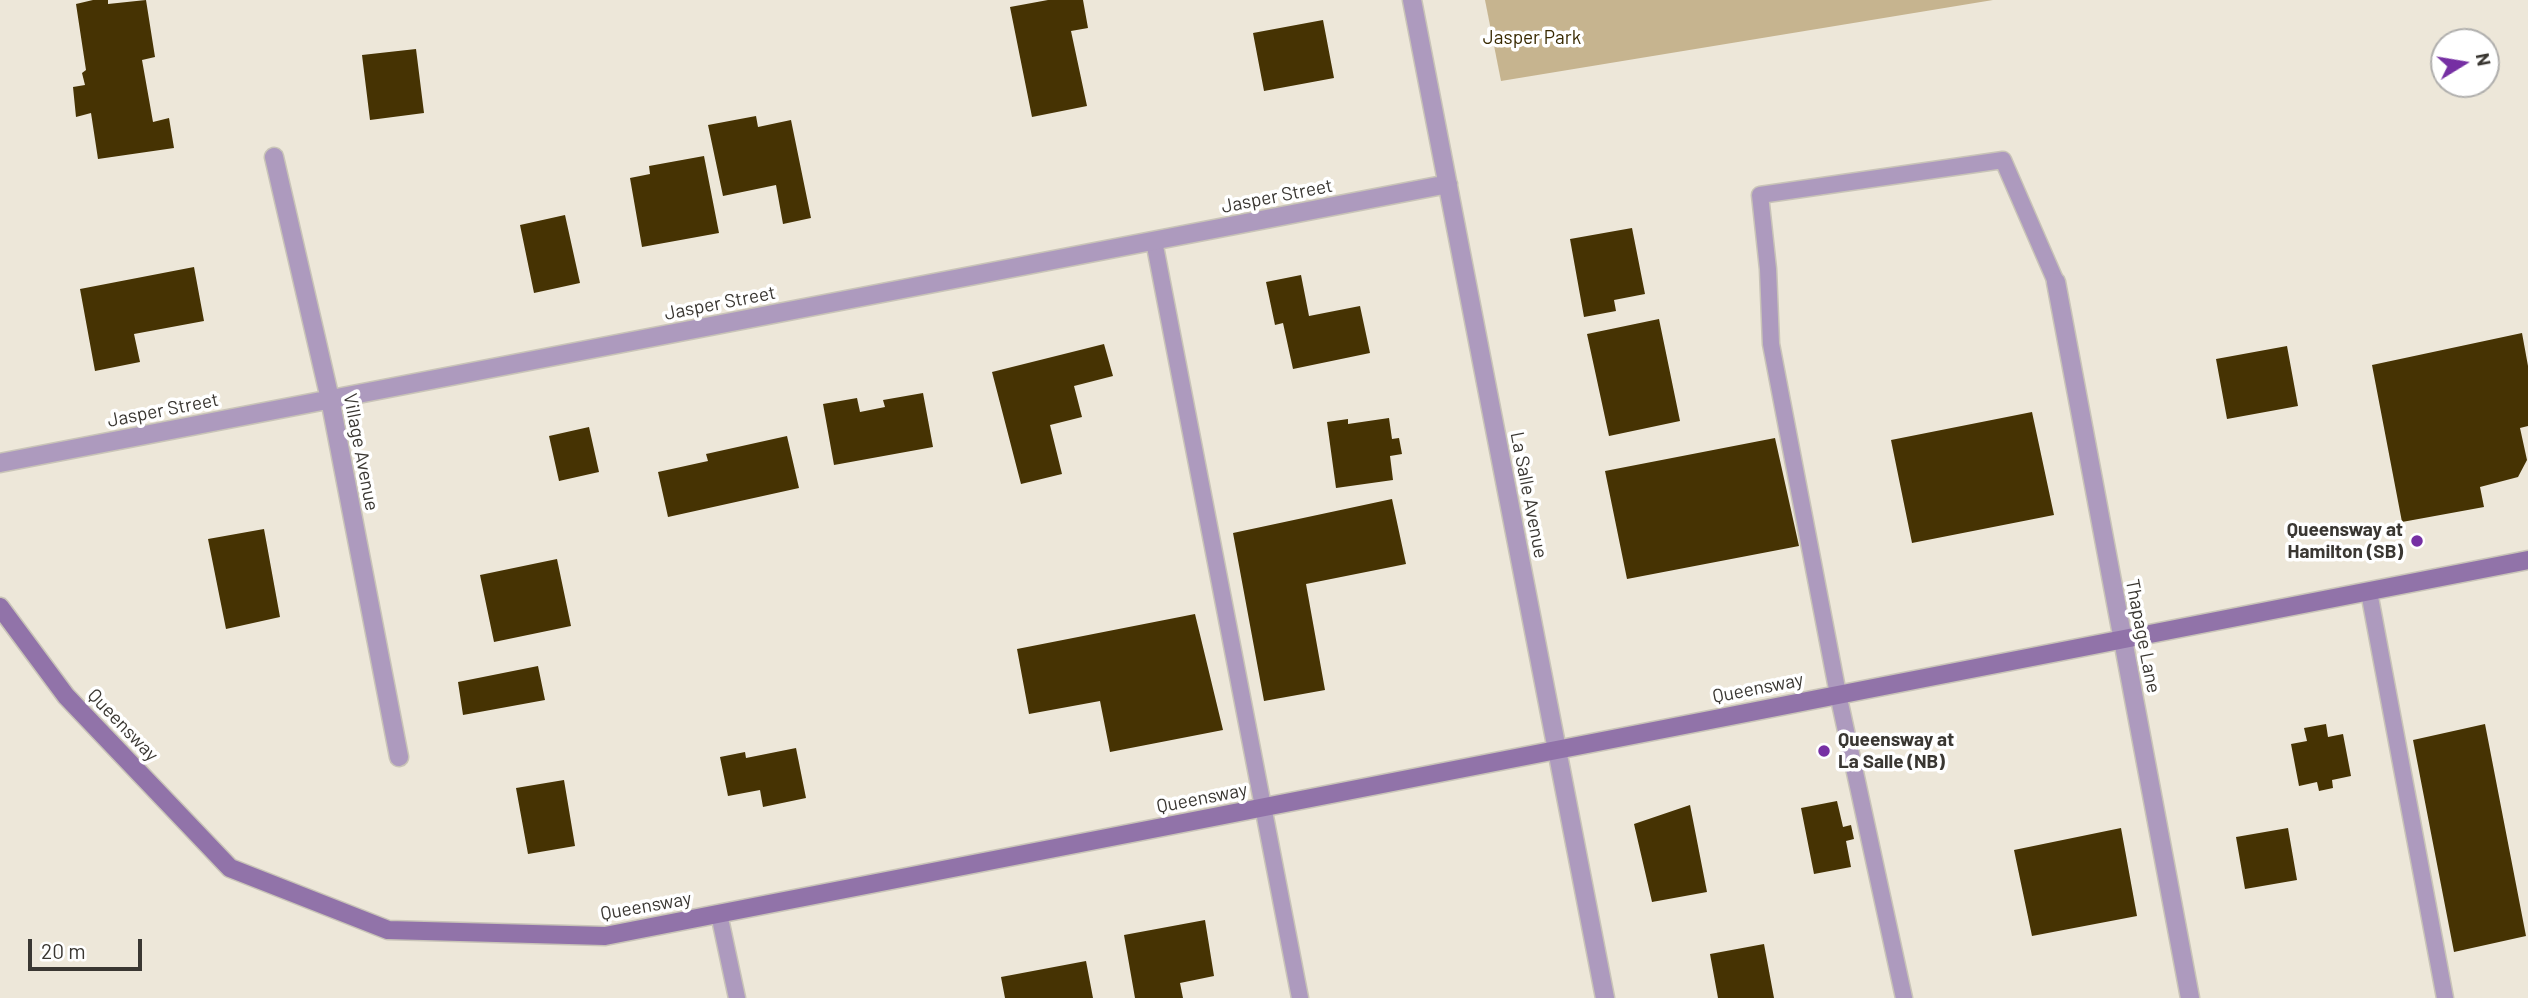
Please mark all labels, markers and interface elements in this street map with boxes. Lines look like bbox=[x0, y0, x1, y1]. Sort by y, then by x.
park label: Jasper Park bbox=[1483, 27, 1581, 49]
north arrow bbox=[2430, 28, 2500, 98]
text: N bbox=[2472, 51, 2497, 68]
street label: Jasper Street bbox=[1219, 174, 1335, 218]
street label: Jasper Street bbox=[662, 281, 778, 325]
street label: Jasper Street bbox=[105, 388, 221, 432]
street label: Village Avenue bbox=[338, 391, 384, 513]
street label: La Salle Avenue bbox=[1506, 430, 1552, 560]
place label: Queensway at Hamilton (SB) bbox=[2287, 519, 2403, 563]
marker: Queensway at Hamilton (SB) bbox=[2409, 533, 2425, 549]
street label: Thapage Lane bbox=[2121, 577, 2165, 695]
street label: Queensway bbox=[1711, 668, 1805, 708]
street label: Queensway bbox=[83, 684, 163, 766]
place label: Queensway at La Salle (NB) bbox=[1838, 729, 1954, 773]
marker: Queensway at La Salle (NB) bbox=[1816, 743, 1832, 759]
street label: Queensway bbox=[1155, 778, 1249, 818]
street label: Queensway bbox=[599, 887, 693, 925]
scale bar bbox=[32, 925, 145, 969]
text: 20 m bbox=[41, 938, 86, 963]

